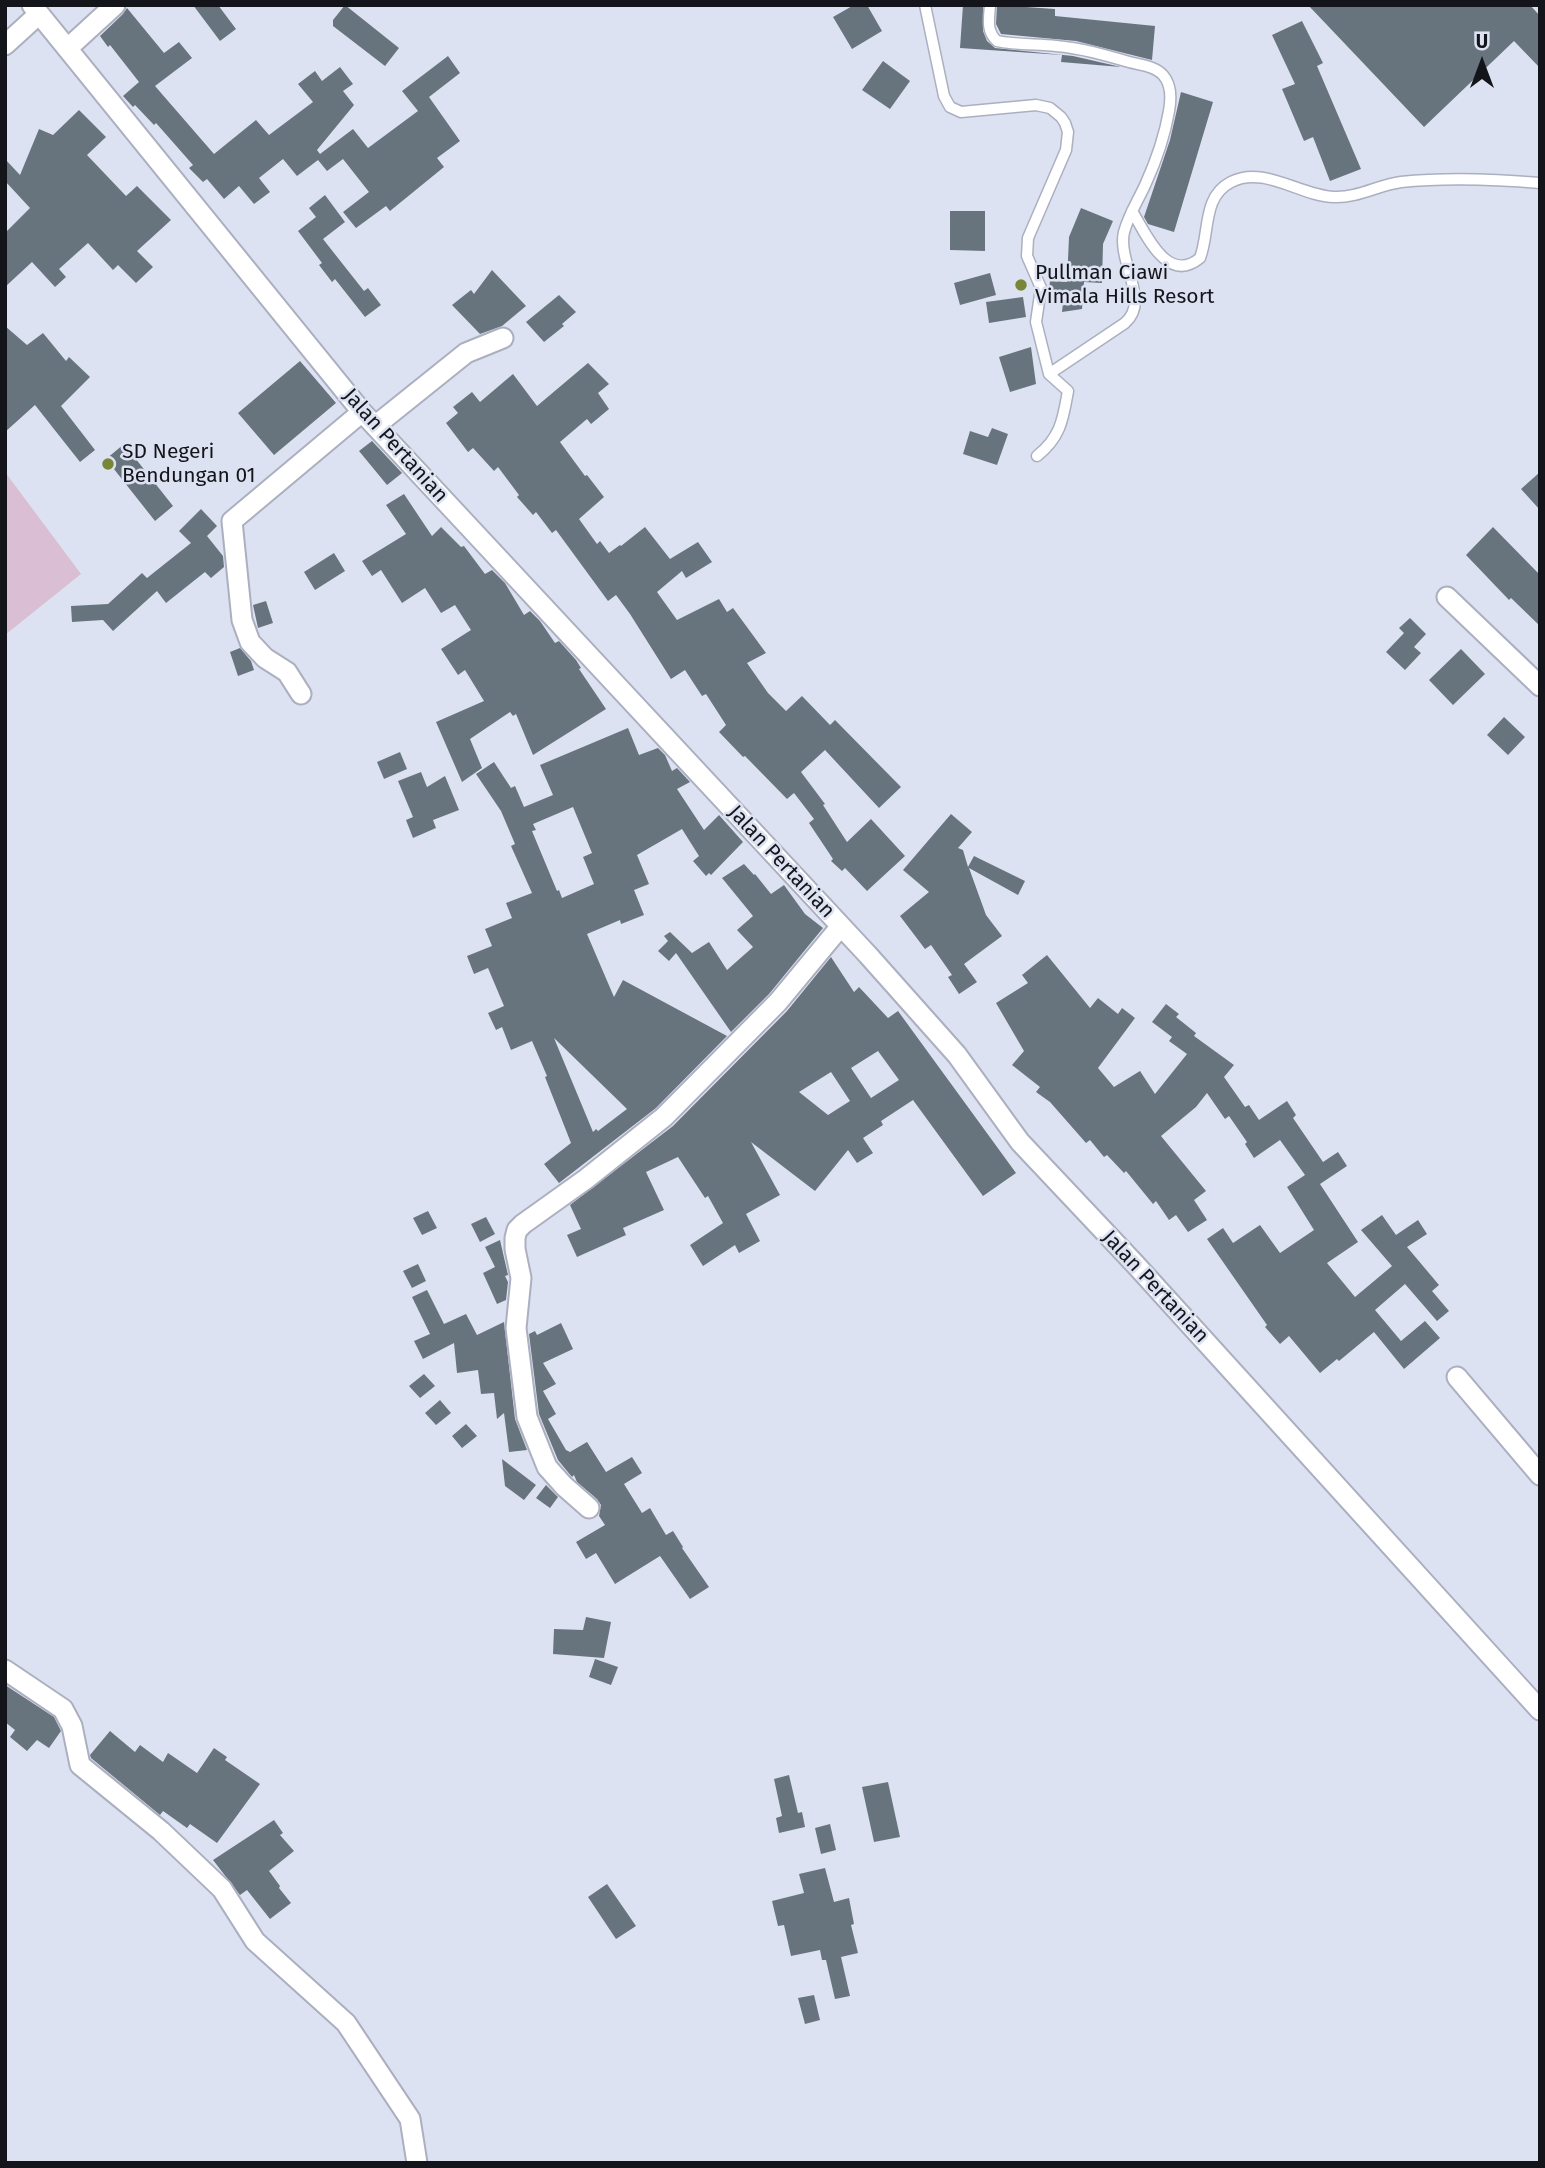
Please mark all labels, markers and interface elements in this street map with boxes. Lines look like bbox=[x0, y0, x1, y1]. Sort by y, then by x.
north arrow bbox=[1447, 28, 1517, 98]
text: U bbox=[1476, 30, 1488, 53]
place label: Pullman Ciawi Vimala Hills Resort bbox=[1035, 260, 1214, 310]
marker: Pullman Ciawi Vimala Hills Resort bbox=[1013, 277, 1029, 293]
street label: Jalan Pertanian bbox=[337, 384, 453, 508]
place label: SD Negeri Bendungan 01 bbox=[122, 439, 256, 489]
marker: SD Negeri Bendungan 01 bbox=[100, 456, 116, 472]
street label: Jalan Pertanian bbox=[722, 800, 840, 924]
street label: Jalan Pertanian bbox=[1096, 1225, 1214, 1349]

